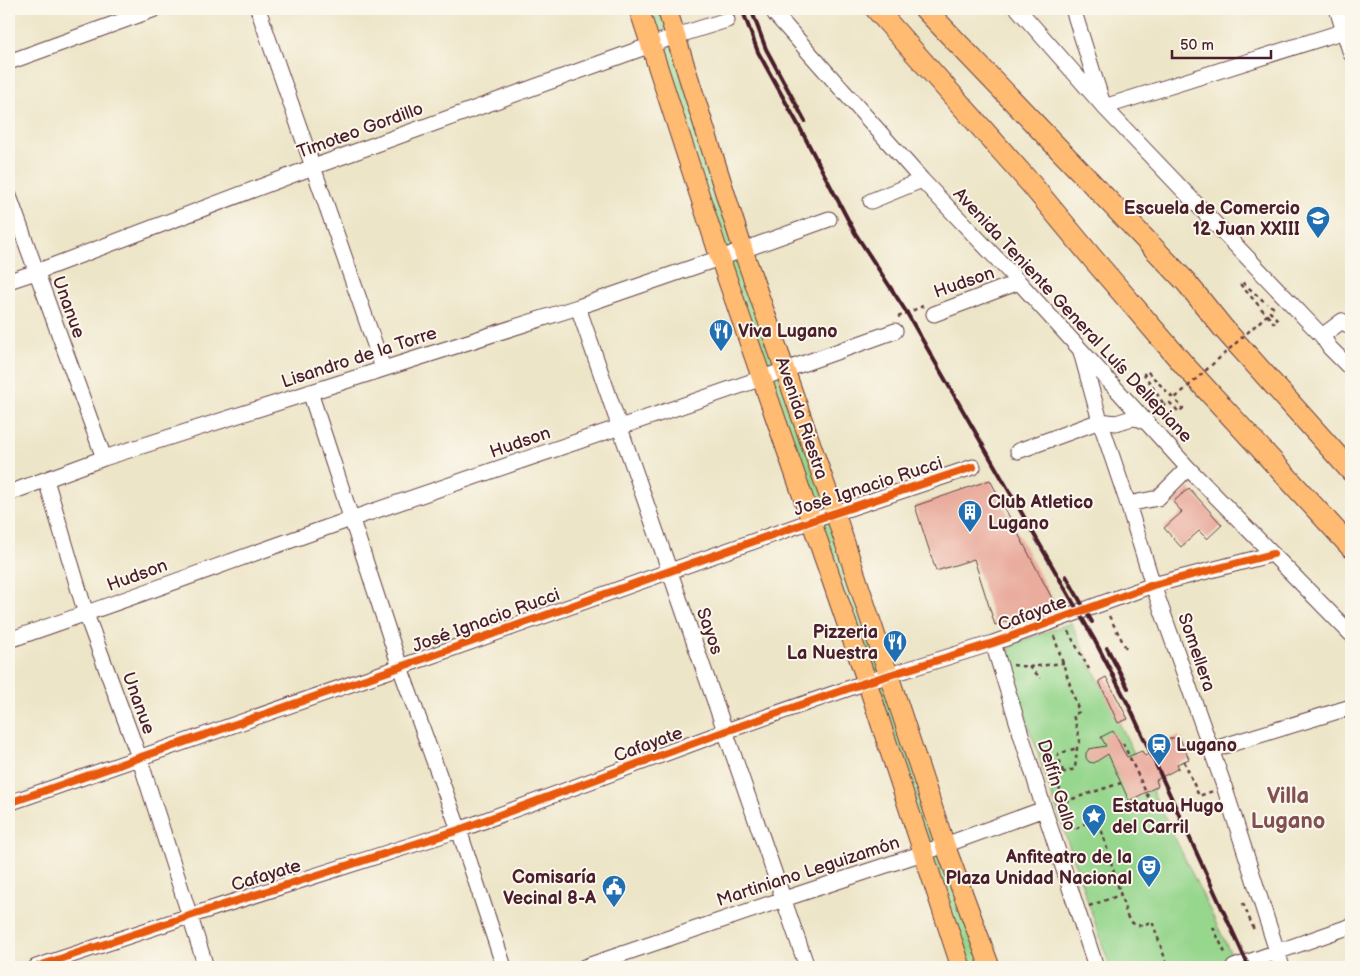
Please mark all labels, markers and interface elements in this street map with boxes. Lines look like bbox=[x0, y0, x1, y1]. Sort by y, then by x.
scale bar bbox=[1172, 28, 1271, 60]
text: 50 m bbox=[1180, 36, 1214, 55]
street label: Timoteo Gordillo bbox=[294, 98, 426, 163]
street label: Avenida Teniente General Luís Dellepiane bbox=[949, 184, 1197, 447]
place label: Escuela de Comercio 12 Juan XXIII bbox=[1124, 198, 1300, 240]
school or university icon: Escuela de Comercio 12 Juan XXIII bbox=[1305, 205, 1331, 239]
street label: Hudson bbox=[931, 262, 997, 303]
street label: Unanue bbox=[48, 273, 89, 341]
restaurant icon: Viva Lugano bbox=[708, 318, 734, 352]
place label: Viva Lugano bbox=[738, 321, 838, 342]
street label: Lisandro de la Torre bbox=[279, 322, 440, 393]
street label: Avenida Riestra bbox=[771, 354, 832, 482]
street label: Hudson bbox=[487, 422, 553, 463]
street label: José Ignacio Rucci bbox=[791, 453, 945, 520]
place label: Club Atletico Lugano bbox=[988, 492, 1093, 534]
building icon: Club Atletico Lugano bbox=[957, 499, 983, 533]
street label: Hudson bbox=[104, 555, 170, 596]
street label: José Ignacio Rucci bbox=[410, 584, 563, 657]
street label: Cafayate bbox=[995, 591, 1070, 636]
street label: Sayos bbox=[692, 605, 727, 657]
street label: Somellera bbox=[1173, 610, 1220, 694]
place label: Pizzeria La Nuestra bbox=[787, 622, 878, 664]
restaurant icon: Pizzeria La Nuestra bbox=[882, 629, 908, 663]
street label: Unanue bbox=[118, 669, 159, 737]
street label: Cafayate bbox=[611, 722, 686, 767]
station icon: Lugano bbox=[1146, 732, 1172, 766]
place label: Lugano bbox=[1176, 735, 1237, 756]
street label: Delfín Gallo bbox=[1033, 737, 1080, 833]
district label: Villa Lugano bbox=[1251, 783, 1325, 835]
place label: Estatua Hugo del Carril bbox=[1112, 796, 1224, 838]
place icon: Estatua Hugo del Carril bbox=[1081, 803, 1107, 837]
street label: Martiniano Leguizamón bbox=[714, 832, 902, 911]
place label: Anfiteatro de la Plaza Unidad Nacional bbox=[946, 847, 1132, 889]
theatre icon: Anfiteatro de la Plaza Unidad Nacional bbox=[1136, 854, 1162, 888]
street label: Cafayate bbox=[229, 855, 304, 896]
place label: Comisaría Vecinal 8-A bbox=[503, 867, 597, 909]
public building icon: Comisaría Vecinal 8-A bbox=[601, 874, 627, 908]

